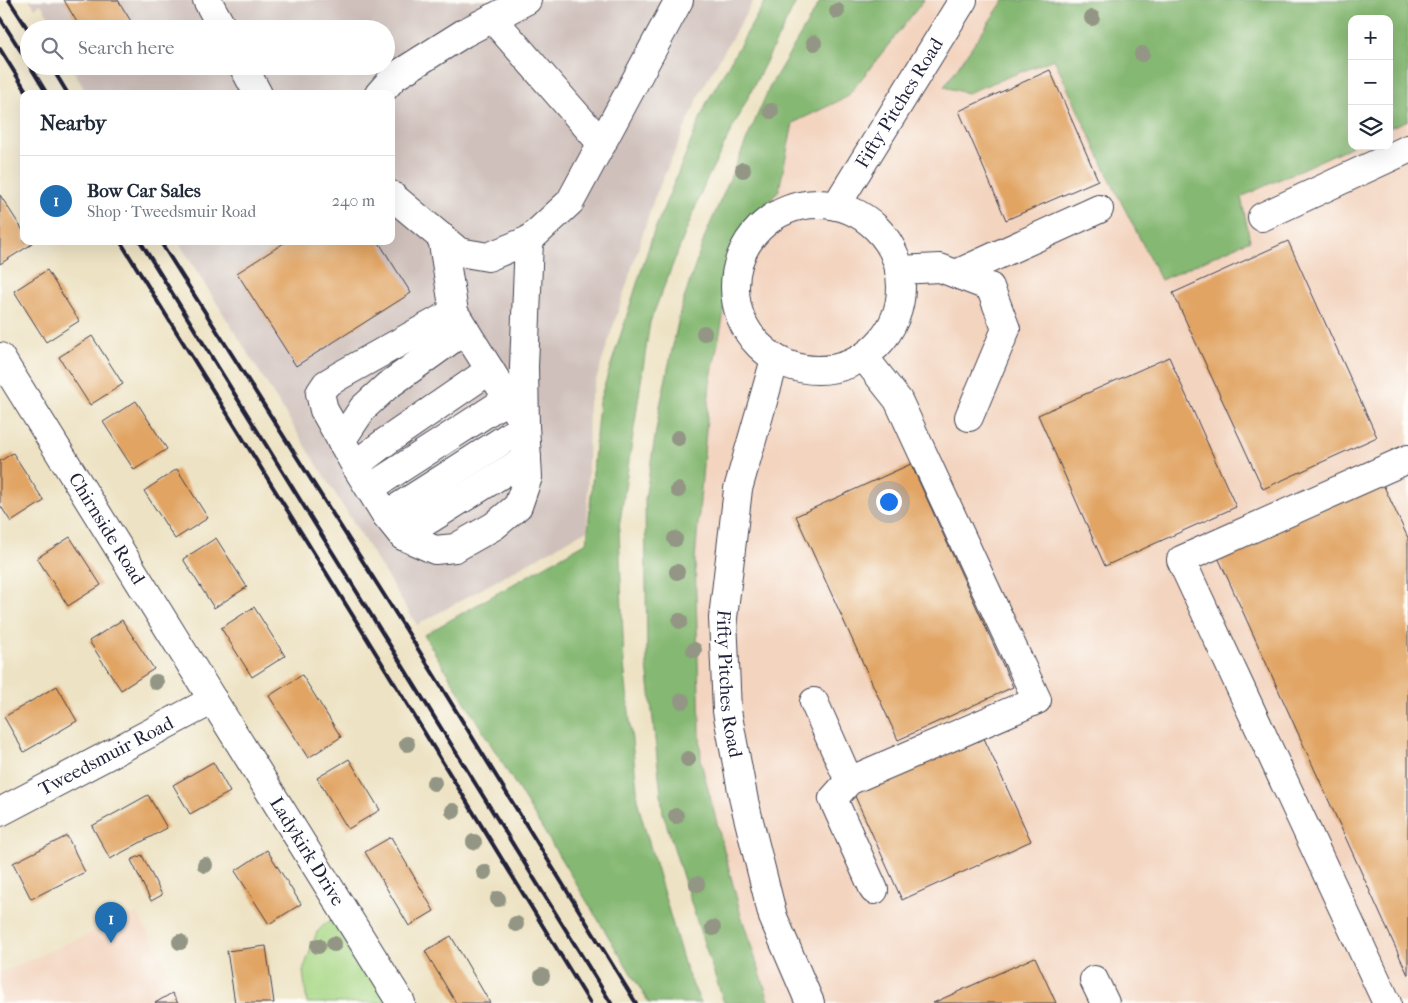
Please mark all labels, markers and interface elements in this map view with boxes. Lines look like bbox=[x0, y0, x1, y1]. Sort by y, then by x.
map controls bbox=[1348, 15, 1393, 150]
button: + bbox=[1348, 15, 1393, 60]
search box bbox=[20, 20, 395, 75]
street label: Fifty Pitches Road bbox=[851, 33, 948, 172]
icon: search bbox=[38, 34, 66, 62]
text: Search here bbox=[78, 37, 174, 59]
button: − bbox=[1348, 60, 1393, 105]
button: layers bbox=[1348, 105, 1393, 150]
text: Nearby bbox=[40, 111, 106, 135]
text: Bow Car Sales bbox=[87, 180, 201, 202]
text: 1 bbox=[53, 191, 59, 210]
text: 240 m bbox=[332, 191, 375, 210]
text: Shop · Tweedsmuir Road bbox=[87, 202, 256, 221]
street label: Chirnside Road bbox=[64, 469, 150, 589]
your location bbox=[876, 489, 902, 515]
street label: Fifty Pitches Road bbox=[712, 608, 747, 760]
street label: Tweedsmuir Road bbox=[35, 711, 178, 801]
street label: Ladykirk Drive bbox=[265, 793, 349, 910]
pin: 1 bbox=[95, 902, 127, 943]

